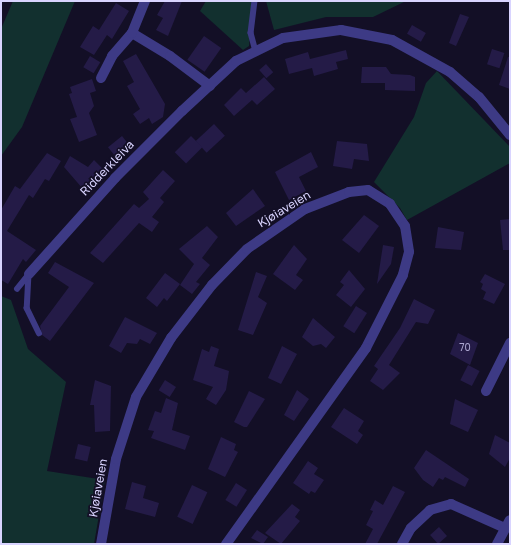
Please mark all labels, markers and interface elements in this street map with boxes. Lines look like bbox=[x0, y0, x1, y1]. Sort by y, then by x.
street label: Ridderkleiva bbox=[77, 137, 137, 199]
street label: Kjøiaveien bbox=[255, 188, 313, 230]
house number: 70 bbox=[459, 342, 471, 354]
street label: Kjøiaveien bbox=[86, 457, 110, 519]

